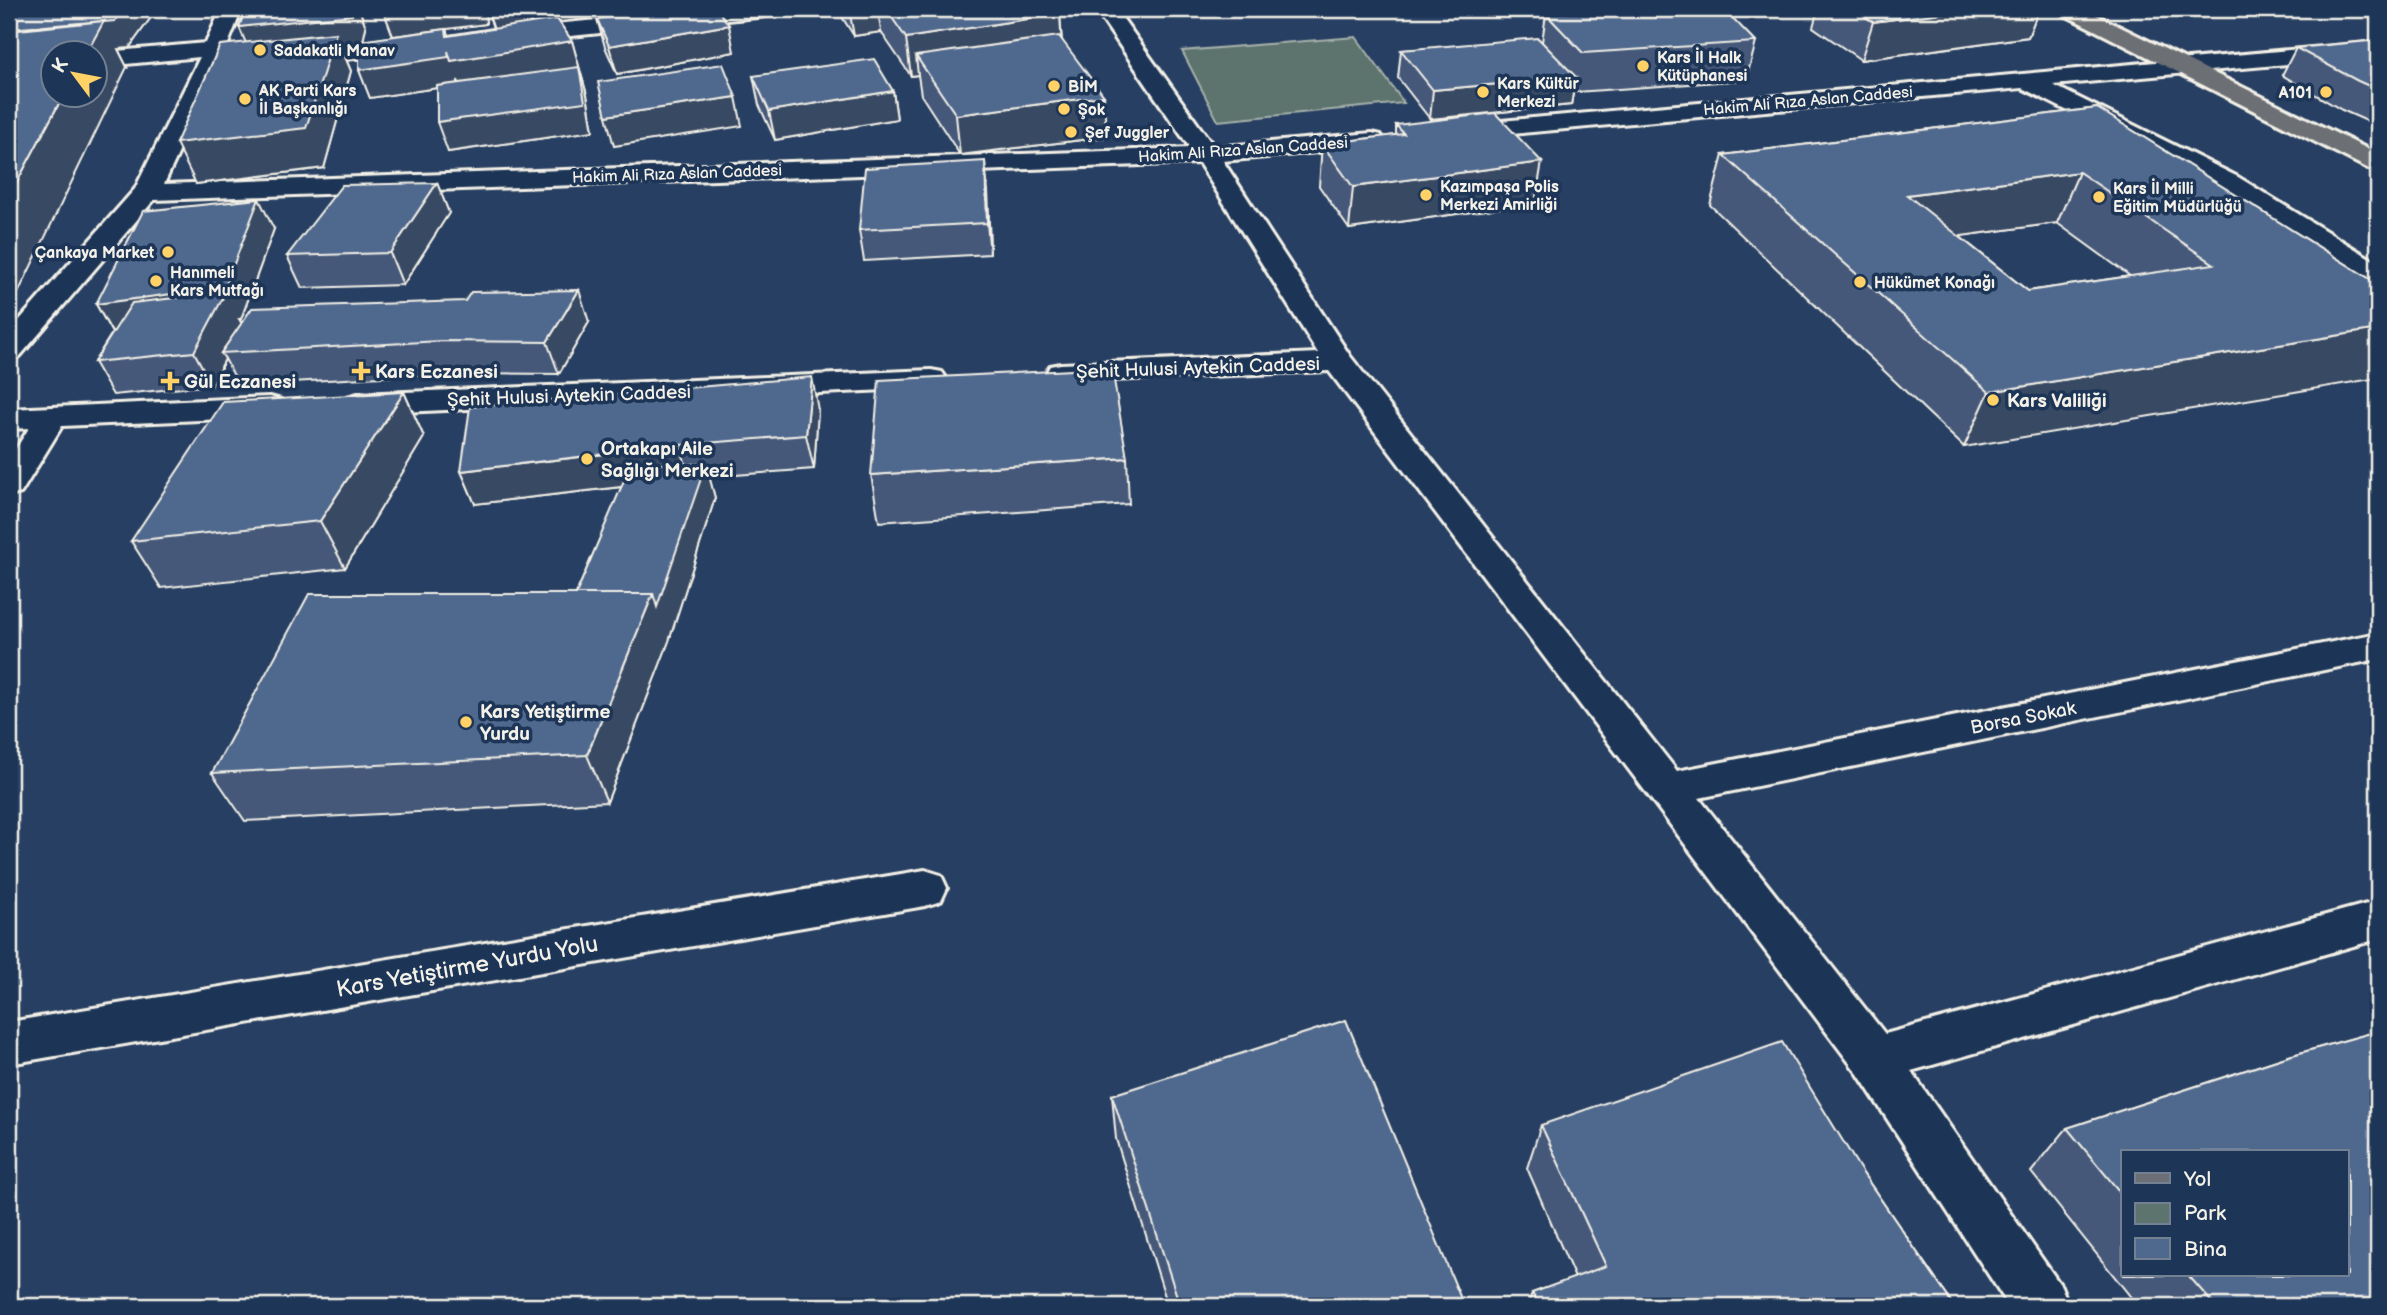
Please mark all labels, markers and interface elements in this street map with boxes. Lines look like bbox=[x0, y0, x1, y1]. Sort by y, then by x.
north arrow bbox=[38, 38, 108, 108]
marker: Sadakatli Manav bbox=[252, 42, 268, 58]
place label: Sadakatli Manav bbox=[274, 42, 395, 61]
place label: Kars İl Halk Kütüphanesi bbox=[1657, 47, 1748, 86]
text: K bbox=[48, 54, 74, 77]
marker: Kars İl Halk Kütüphanesi bbox=[1635, 58, 1651, 74]
place label: Kars Kültür Merkezi bbox=[1497, 75, 1579, 112]
place label: BİM bbox=[1068, 76, 1098, 97]
marker: BİM bbox=[1046, 78, 1062, 94]
place label: AK Parti Kars İl Başkanlığı bbox=[258, 82, 356, 119]
street label: Hakim Ali Rıza Aslan Caddesi bbox=[1703, 83, 1914, 120]
marker: Kars Kültür Merkezi bbox=[1475, 84, 1491, 100]
place label: A101 bbox=[2278, 84, 2312, 103]
marker: A101 bbox=[2318, 84, 2334, 100]
marker: AK Parti Kars İl Başkanlığı bbox=[237, 91, 253, 107]
marker: Şok bbox=[1056, 101, 1072, 117]
place label: Şok bbox=[1078, 101, 1106, 120]
marker: Şef Juggler bbox=[1063, 124, 1079, 140]
place label: Şef Juggler bbox=[1085, 124, 1170, 143]
street label: Hakim Ali Rıza Aslan Caddesi bbox=[1138, 134, 1349, 167]
street label: Hakim Ali Rıza Aslan Caddesi bbox=[572, 161, 782, 188]
place label: Kazımpaşa Polis Merkezi Amirliği bbox=[1440, 178, 1559, 215]
place label: Kars İl Milli Eğitim Müdürlüğü bbox=[2113, 178, 2242, 217]
marker: Kazımpaşa Polis Merkezi Amirliği bbox=[1418, 187, 1434, 203]
marker: Kars İl Milli Eğitim Müdürlüğü bbox=[2091, 189, 2107, 205]
place label: Çankaya Market bbox=[35, 244, 155, 263]
marker: Çankaya Market bbox=[160, 244, 176, 260]
place label: Hanımeli Kars Mutfağı bbox=[170, 264, 264, 301]
marker: Hanımeli Kars Mutfağı bbox=[148, 273, 164, 289]
marker: Hükümet Konağı bbox=[1852, 274, 1868, 290]
place label: Hükümet Konağı bbox=[1874, 274, 1995, 293]
street label: Şehit Hulusi Aytekin Caddesi bbox=[1076, 353, 1320, 384]
place label: Kars Eczanesi bbox=[375, 361, 498, 384]
marker: Kars Eczanesi bbox=[353, 363, 369, 379]
place label: Gül Eczanesi bbox=[184, 371, 296, 394]
marker: Gül Eczanesi bbox=[162, 373, 178, 389]
street label: Şehit Hulusi Aytekin Caddesi bbox=[447, 381, 691, 412]
place label: Kars Valiliği bbox=[2007, 390, 2107, 413]
marker: Kars Valiliği bbox=[1985, 392, 2001, 408]
place label: Ortakapı Aile Sağlığı Merkezi bbox=[601, 438, 734, 483]
marker: Ortakapı Aile Sağlığı Merkezi bbox=[579, 451, 595, 467]
street label: Borsa Sokak bbox=[1969, 697, 2079, 740]
place label: Kars Yetiştirme Yurdu bbox=[480, 701, 611, 746]
marker: Kars Yetiştirme Yurdu bbox=[458, 714, 474, 730]
street label: Kars Yetiştirme Yurdu Yolu bbox=[334, 930, 600, 1004]
legend bbox=[2121, 1150, 2348, 1276]
text: Yol bbox=[2183, 1167, 2211, 1192]
text: Park bbox=[2184, 1201, 2227, 1226]
text: Bina bbox=[2184, 1237, 2227, 1262]

